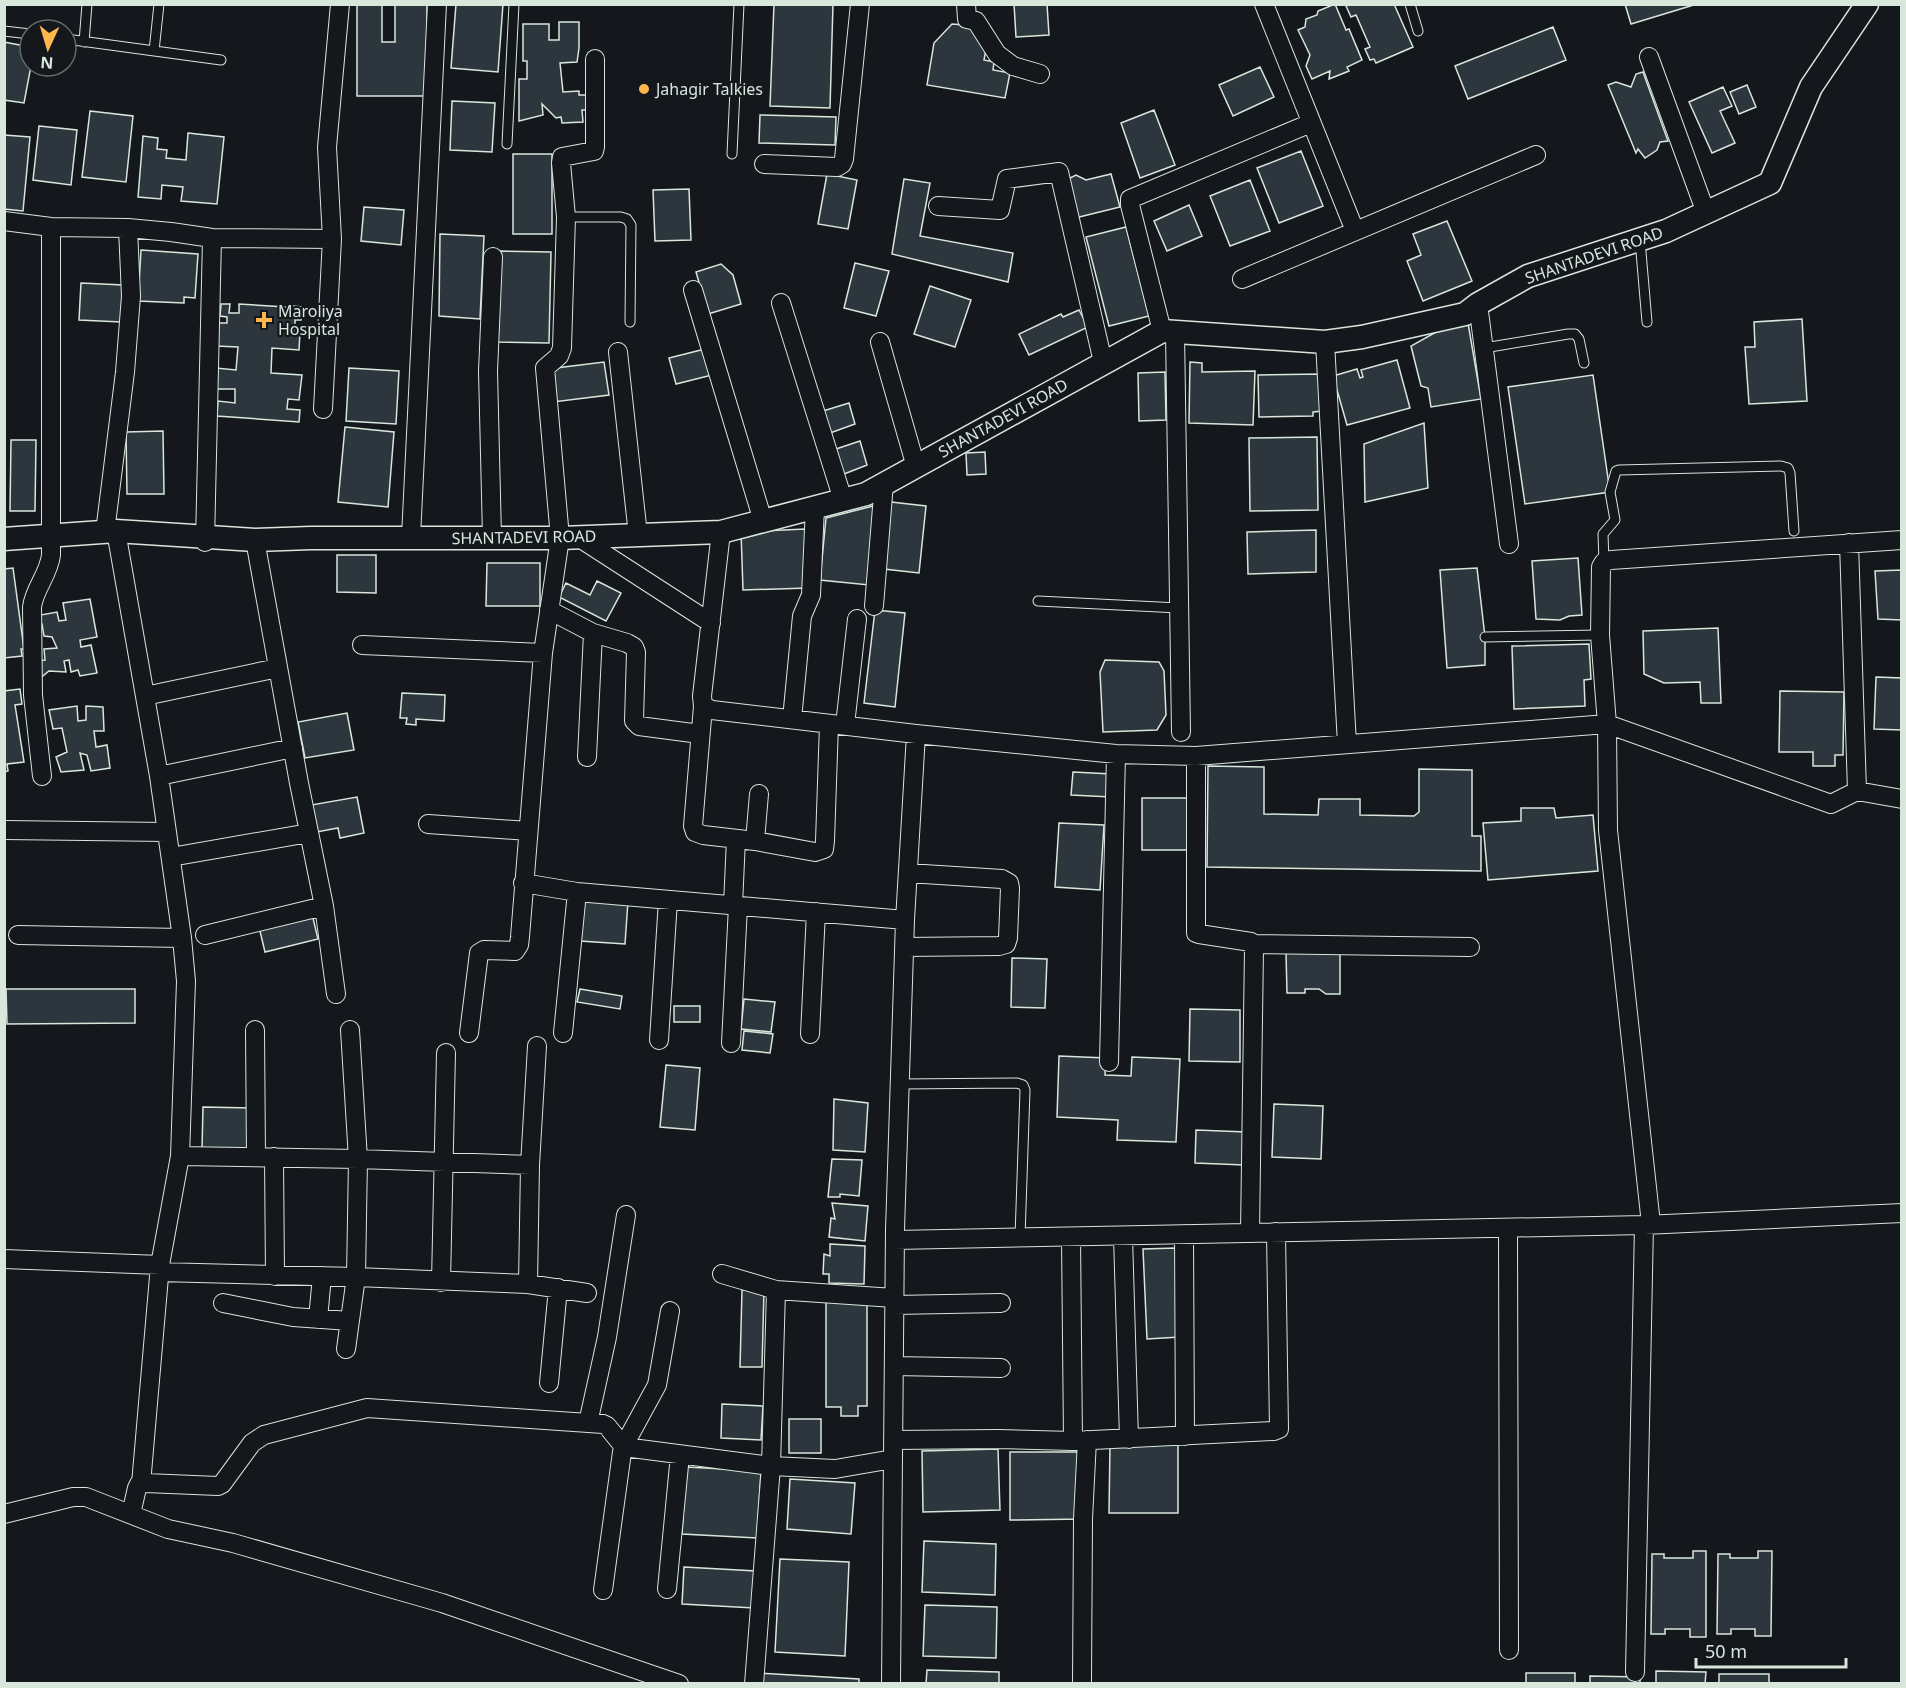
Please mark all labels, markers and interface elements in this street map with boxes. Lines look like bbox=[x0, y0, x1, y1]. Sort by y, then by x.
north arrow bbox=[18, 18, 78, 78]
text: N bbox=[40, 52, 54, 74]
place label: Jahagir Talkies bbox=[654, 78, 763, 100]
marker: Jahagir Talkies bbox=[637, 82, 651, 96]
street label: SHANTADEVI ROAD bbox=[1522, 221, 1666, 289]
place label: Maroliya Hospital bbox=[278, 300, 343, 340]
marker: Maroliya Hospital bbox=[255, 311, 273, 329]
street label: SHANTADEVI ROAD bbox=[934, 373, 1072, 463]
street label: SHANTADEVI ROAD bbox=[451, 525, 597, 549]
scale bar bbox=[1696, 1631, 1846, 1669]
text: 50 m bbox=[1705, 1639, 1747, 1663]

